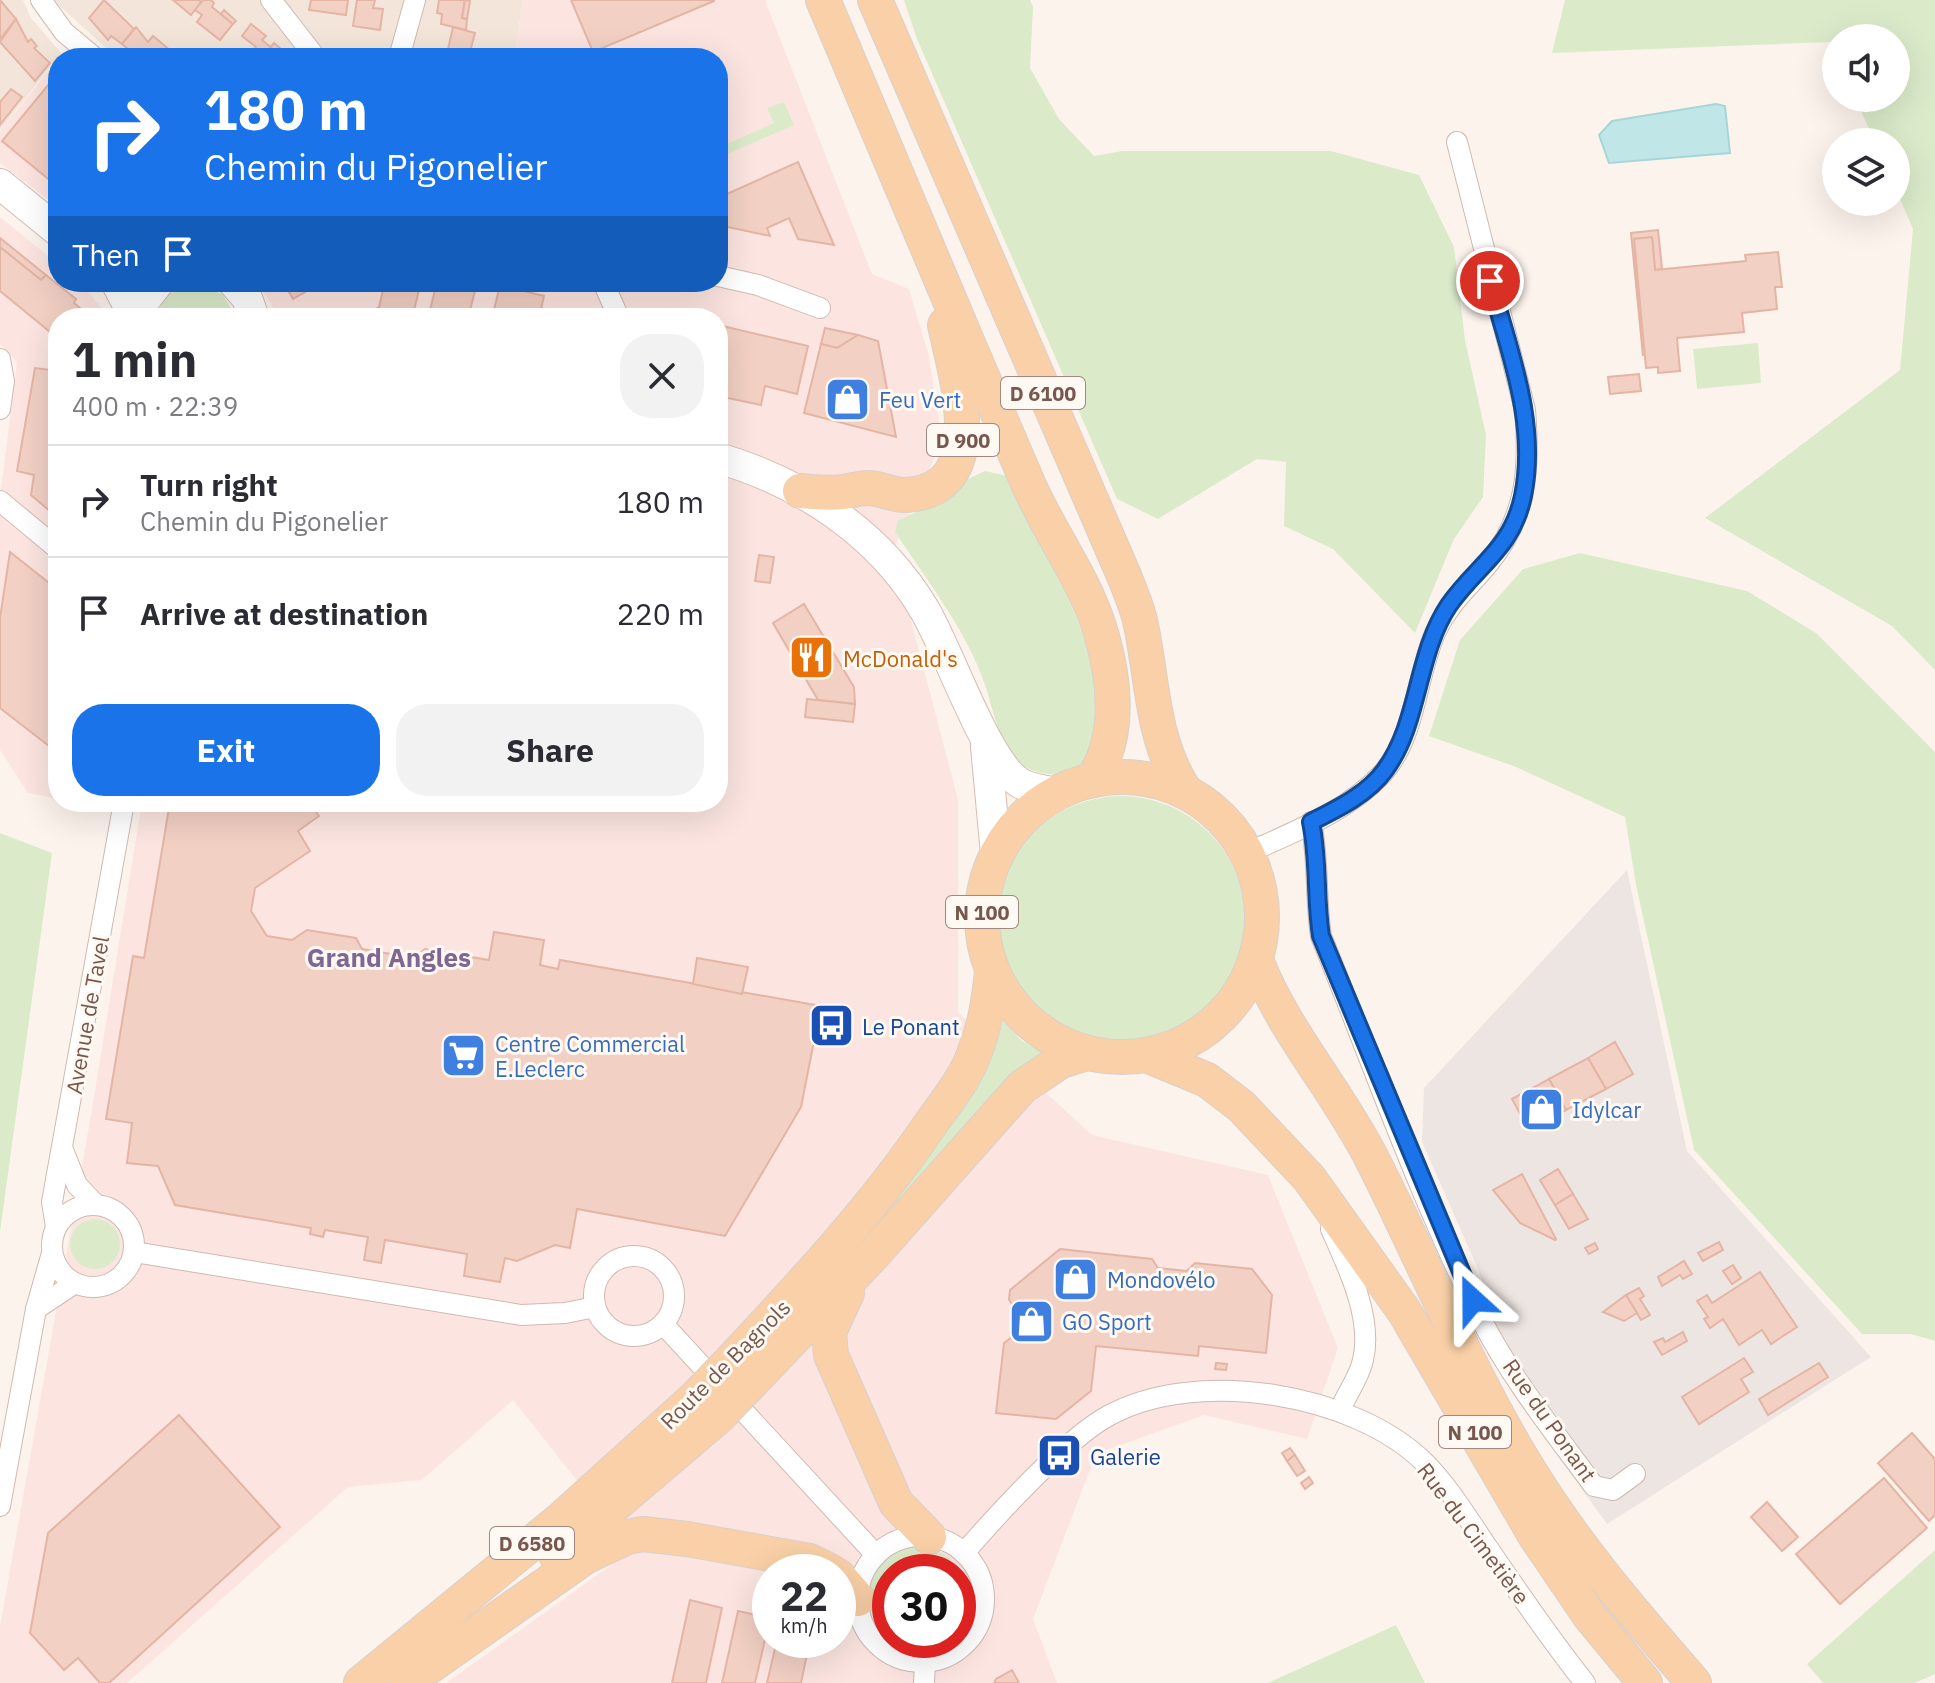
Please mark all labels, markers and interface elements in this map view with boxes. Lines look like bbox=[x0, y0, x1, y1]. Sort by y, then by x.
map controls bbox=[1822, 24, 1910, 216]
button: sound bbox=[1822, 24, 1910, 112]
text: 180 m bbox=[204, 73, 368, 145]
icon: right bbox=[72, 80, 176, 184]
button: layers bbox=[1822, 128, 1910, 216]
text: Chemin du Pigonelier bbox=[204, 143, 548, 190]
icon: arrive bbox=[156, 232, 200, 276]
text: Then bbox=[72, 235, 140, 274]
pin bbox=[1456, 247, 1524, 315]
icon: arrive bbox=[1468, 259, 1512, 303]
text: 1 min bbox=[72, 328, 197, 390]
button: close bbox=[620, 334, 704, 418]
shop icon: Feu Vert bbox=[824, 375, 872, 423]
road number: D 6100 bbox=[1001, 377, 1085, 409]
place label: Feu Vert bbox=[879, 385, 961, 414]
text: 400 m · 22:39 bbox=[72, 389, 238, 423]
road number: D 900 bbox=[927, 424, 999, 456]
text: Turn right bbox=[140, 465, 278, 504]
icon: right bbox=[72, 479, 116, 523]
text: 180 m bbox=[617, 482, 704, 521]
text: Chemin du Pigonelier bbox=[140, 504, 388, 538]
icon: arrive bbox=[72, 591, 116, 635]
text: Arrive at destination bbox=[140, 594, 428, 633]
text: 220 m bbox=[617, 594, 704, 633]
restaurant icon: McDonald's bbox=[788, 634, 836, 682]
place label: McDonald's bbox=[843, 644, 958, 673]
button: Exit bbox=[72, 704, 380, 796]
button: Share bbox=[396, 704, 704, 796]
road number: N 100 bbox=[946, 896, 1018, 928]
street label: Avenue de Tavel bbox=[59, 934, 115, 1096]
district label: Grand Angles bbox=[307, 940, 471, 974]
bus stop icon: Le Ponant bbox=[807, 1002, 855, 1050]
place label: Le Ponant bbox=[862, 1012, 960, 1041]
place label: Centre Commercial E.Leclerc bbox=[495, 1029, 685, 1083]
supermarket icon: Centre Commercial E.Leclerc bbox=[440, 1032, 488, 1080]
shop icon: Idylcar bbox=[1517, 1085, 1565, 1133]
place label: Idylcar bbox=[1572, 1095, 1641, 1124]
shop icon: Mondovélo bbox=[1052, 1255, 1100, 1303]
position arrow bbox=[1431, 1258, 1515, 1342]
place label: Mondovélo bbox=[1107, 1265, 1216, 1294]
street label: Route de Bagnols bbox=[654, 1293, 796, 1435]
shop icon: GO Sport bbox=[1007, 1297, 1055, 1345]
place label: GO Sport bbox=[1062, 1307, 1152, 1336]
street label: Rue du Ponant bbox=[1497, 1353, 1603, 1487]
road number: N 100 bbox=[1439, 1416, 1511, 1448]
bus stop icon: Galerie bbox=[1035, 1432, 1083, 1480]
place label: Galerie bbox=[1090, 1442, 1161, 1471]
street label: Rue du Cimetière bbox=[1411, 1456, 1537, 1610]
road number: D 6580 bbox=[490, 1527, 574, 1559]
speed limit sign: 30 bbox=[872, 1554, 976, 1658]
text: 22 bbox=[780, 1570, 828, 1622]
text: km/h bbox=[780, 1612, 828, 1639]

